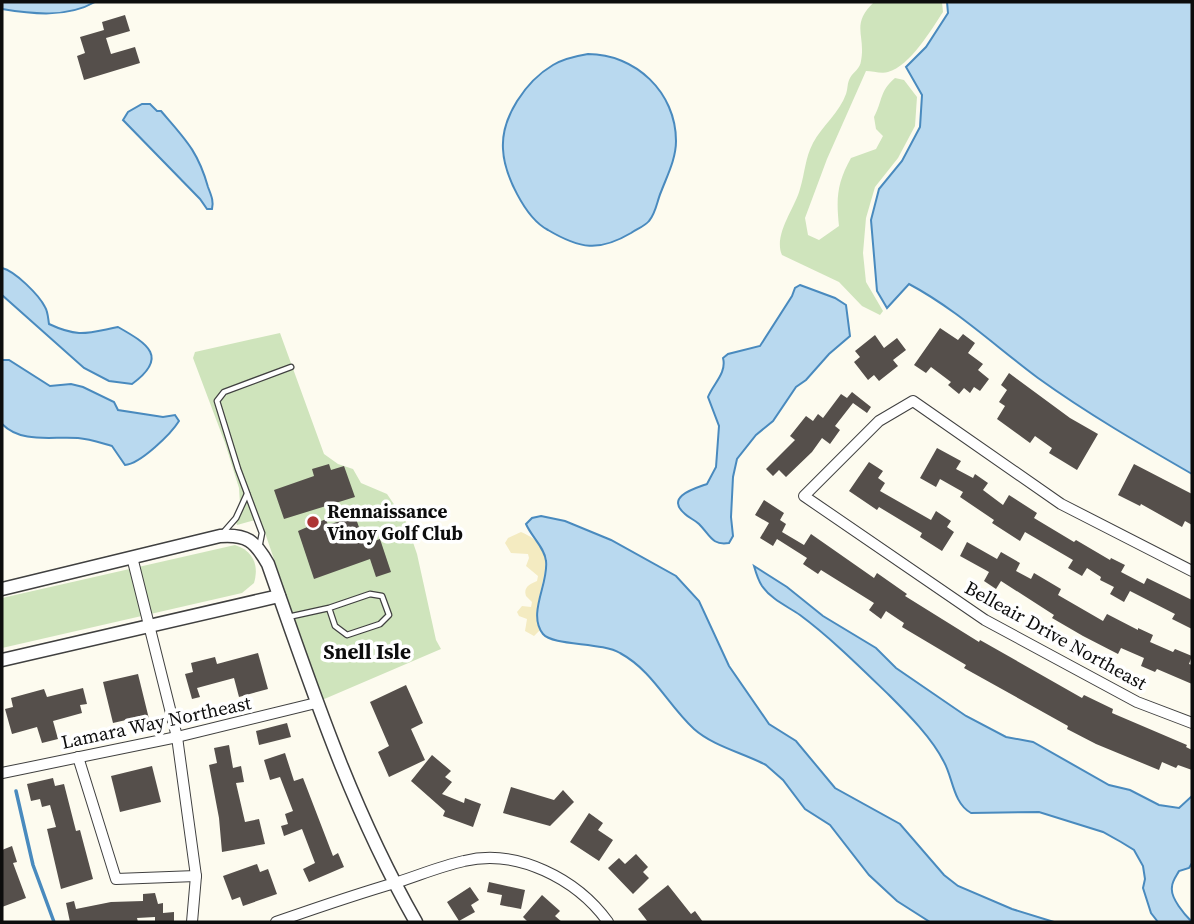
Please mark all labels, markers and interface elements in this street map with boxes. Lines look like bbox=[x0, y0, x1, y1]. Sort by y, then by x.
place label: Rennaissance Vinoy Golf Club bbox=[327, 498, 463, 546]
marker: Rennaissance Vinoy Golf Club bbox=[305, 514, 321, 530]
street label: Belleair Drive Northeast bbox=[960, 574, 1152, 696]
district label: Snell Isle bbox=[323, 637, 411, 666]
street label: Lamara Way Northeast bbox=[59, 689, 254, 755]

